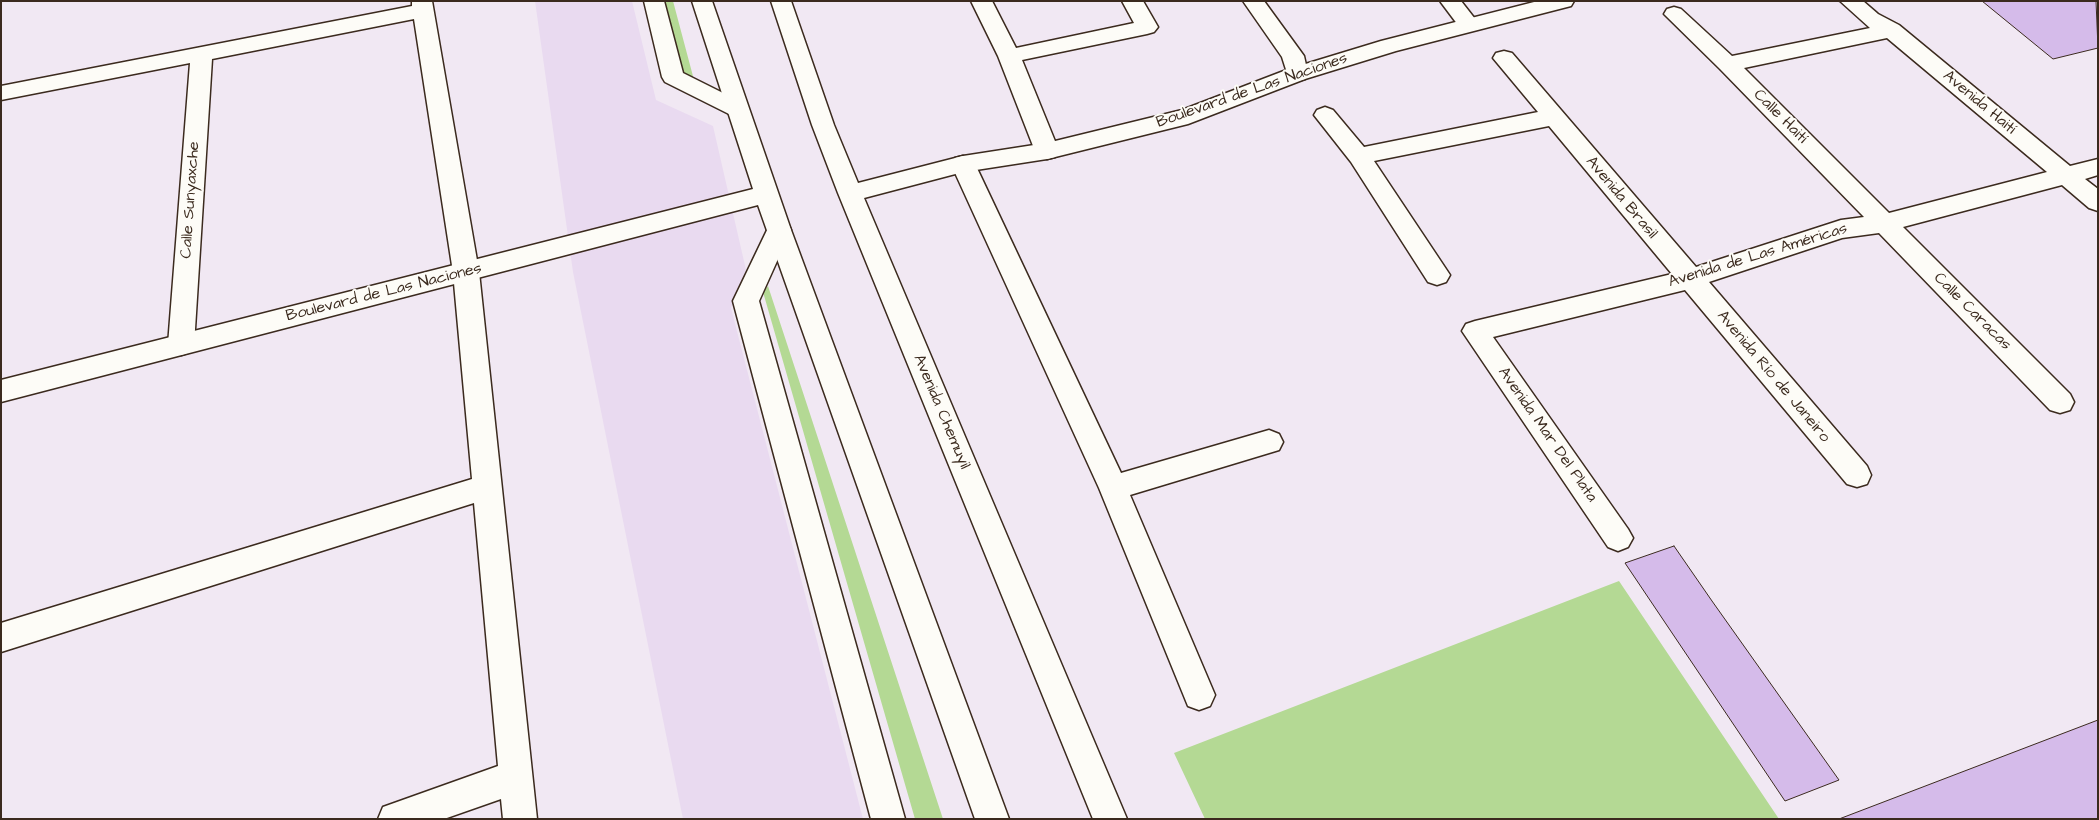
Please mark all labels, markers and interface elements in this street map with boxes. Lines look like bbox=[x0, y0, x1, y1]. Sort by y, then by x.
street label: Boulevard de Las Naciones bbox=[1154, 49, 1350, 133]
street label: Avenida Haití bbox=[1939, 67, 2019, 139]
street label: Calle Haití bbox=[1749, 86, 1811, 148]
street label: Calle Sunyaxche bbox=[177, 141, 205, 259]
street label: Avenida Brasil bbox=[1581, 153, 1661, 243]
street label: Avenida de Las Américas bbox=[1666, 220, 1850, 292]
street label: Boulevard de Las Naciones bbox=[284, 259, 484, 327]
street label: Calle Caracas bbox=[1929, 269, 2015, 355]
street label: Avenida Río de Janeiro bbox=[1712, 307, 1834, 447]
street label: Avenida Chemuyil bbox=[908, 352, 974, 472]
street label: Avenida Mar Del Plata bbox=[1493, 364, 1601, 506]

